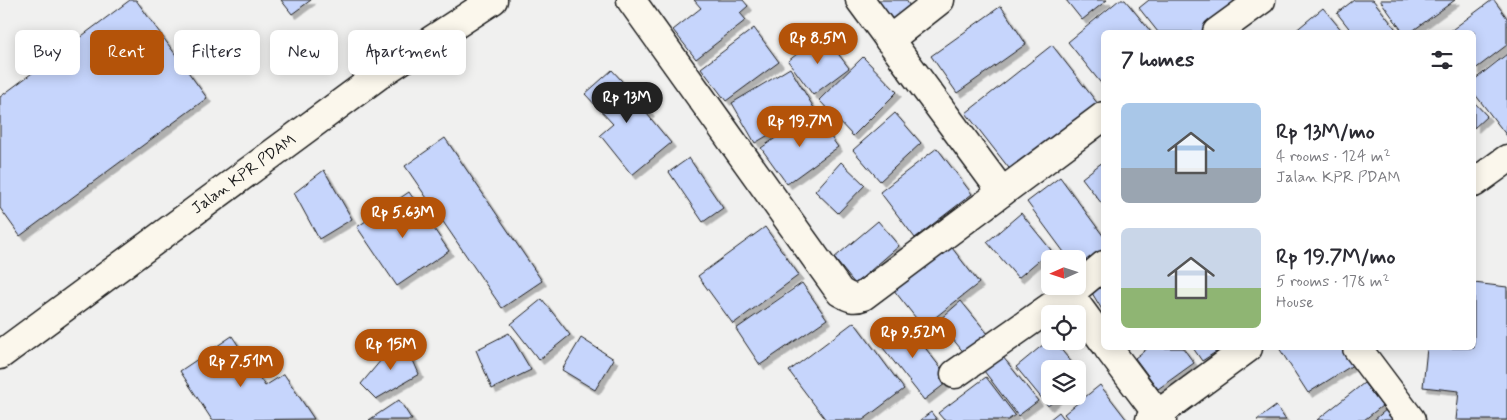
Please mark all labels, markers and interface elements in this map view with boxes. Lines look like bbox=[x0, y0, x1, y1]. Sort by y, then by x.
pin: Rp 8.5M bbox=[772, 22, 864, 65]
text: Rp 8.5M bbox=[790, 28, 846, 49]
chip: Buy bbox=[15, 30, 80, 75]
chip: Rent bbox=[90, 30, 164, 75]
chip: Filters bbox=[174, 30, 260, 75]
chip: New bbox=[270, 30, 338, 75]
chip: Apartment bbox=[348, 30, 466, 75]
text: 7 homes bbox=[1121, 46, 1194, 74]
icon: filters bbox=[1428, 46, 1456, 74]
pin: Rp 13M bbox=[586, 82, 668, 124]
text: Rp 13M bbox=[603, 87, 651, 108]
pin: Rp 19.7M bbox=[748, 106, 852, 148]
text: Rp 19.7M bbox=[768, 111, 832, 132]
text: Rp 13M/mo bbox=[1276, 118, 1375, 146]
icon: home bbox=[1161, 123, 1221, 183]
street label: Jalan KPR PDAM bbox=[187, 129, 301, 219]
text: 4 rooms · 124 m² bbox=[1276, 146, 1391, 167]
text: Jalan KPR PDAM bbox=[1276, 167, 1401, 188]
pin: Rp 5.63M bbox=[351, 196, 455, 239]
text: Rp 5.63M bbox=[372, 202, 434, 223]
text: Rp 19.7M/mo bbox=[1276, 243, 1395, 271]
icon: home bbox=[1161, 248, 1221, 308]
north arrow bbox=[1041, 250, 1086, 295]
map controls bbox=[1041, 250, 1086, 405]
text: 5 rooms · 178 m² bbox=[1276, 271, 1390, 292]
text: House bbox=[1276, 292, 1314, 313]
button: locate bbox=[1041, 305, 1086, 350]
pin: Rp 9.52M bbox=[861, 316, 965, 359]
text: Rp 9.52M bbox=[881, 322, 945, 343]
pin: Rp 15M bbox=[350, 328, 432, 371]
text: Rp 15M bbox=[366, 334, 416, 355]
pin: Rp 7.51M bbox=[189, 346, 293, 388]
text: Rp 7.51M bbox=[209, 351, 273, 372]
button: layers bbox=[1041, 360, 1086, 405]

